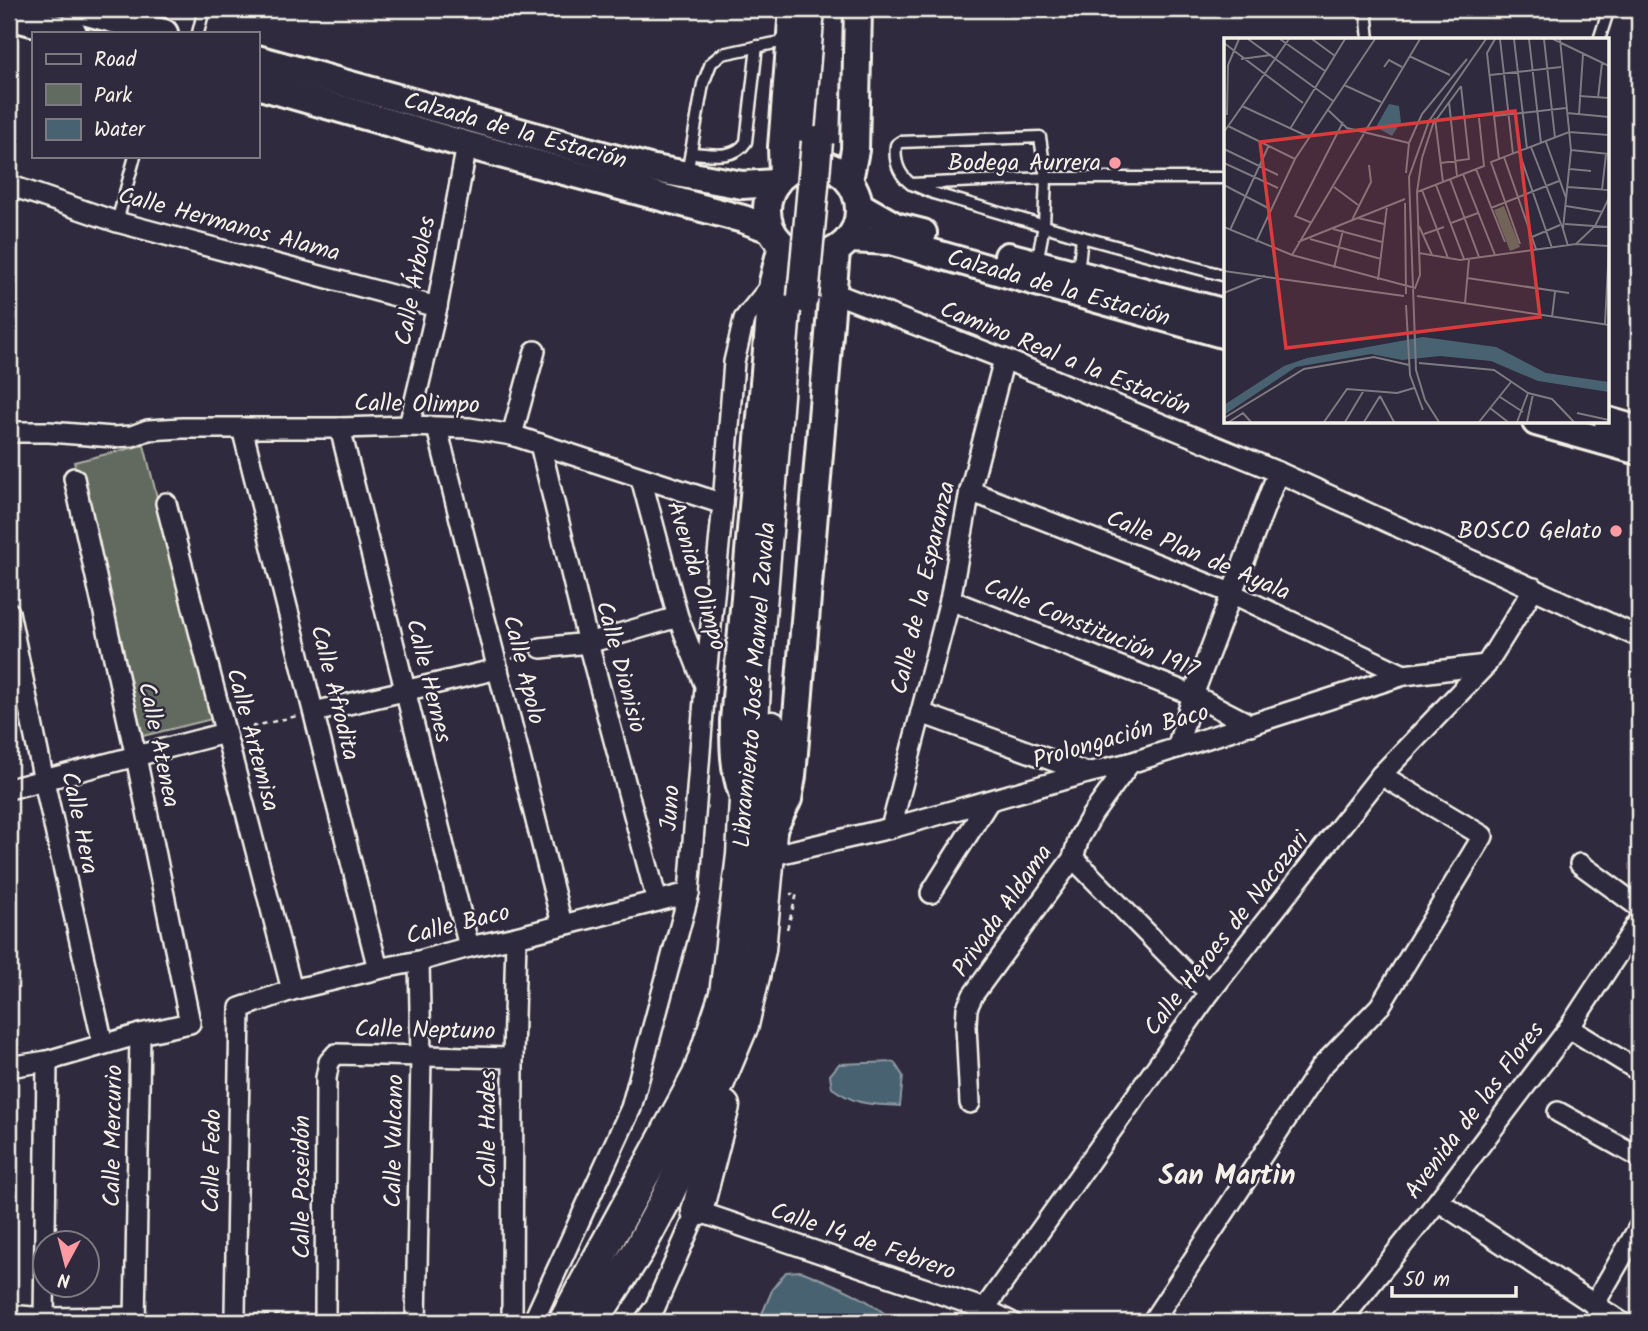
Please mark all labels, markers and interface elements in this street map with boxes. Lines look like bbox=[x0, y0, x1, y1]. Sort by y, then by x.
legend bbox=[32, 32, 259, 158]
inset map bbox=[1224, 38, 1610, 424]
text: Road bbox=[94, 44, 137, 77]
text: Park bbox=[94, 80, 132, 113]
street label: Calzada de la Estación bbox=[399, 81, 631, 180]
text: Water bbox=[94, 114, 146, 147]
place label: Bodega Aurrera bbox=[948, 144, 1101, 183]
marker: Bodega Aurrera bbox=[1107, 155, 1123, 171]
street label: Calle Hermanos Alama bbox=[114, 177, 344, 273]
street label: Calle Árboles bbox=[384, 213, 448, 349]
street label: Calzada de la Estación bbox=[942, 238, 1175, 338]
street label: Camino Real a la Estación bbox=[934, 291, 1196, 427]
street label: Calle Olimpo bbox=[354, 384, 480, 426]
street label: Calle de la Esparanza bbox=[881, 478, 967, 698]
street label: Avenida Olimpo bbox=[655, 496, 737, 656]
street label: Calle Plan de Ayala bbox=[1100, 500, 1296, 612]
place label: BOSCO Gelato bbox=[1458, 512, 1602, 551]
street label: Libramiento José Manuel Zavala bbox=[723, 520, 787, 849]
marker: BOSCO Gelato bbox=[1608, 523, 1624, 539]
street label: Calle Constitución 1917 bbox=[977, 568, 1206, 690]
street label: Calle Dionisio bbox=[584, 597, 656, 737]
street label: Calle Apolo bbox=[491, 611, 555, 729]
street label: Calle Hernes bbox=[394, 615, 462, 747]
street label: Calle Afrodita bbox=[298, 621, 370, 765]
street label: Calle Artemisa bbox=[214, 664, 290, 816]
street label: Calle Atenea bbox=[126, 679, 190, 811]
street label: Prolongación Baco bbox=[1028, 693, 1214, 781]
street label: Calle Hera bbox=[49, 768, 109, 878]
street label: Juno bbox=[650, 783, 692, 833]
street label: Calle Heroes de Nacozari bbox=[1134, 822, 1320, 1045]
street label: Privada Aldama bbox=[943, 836, 1063, 986]
street label: Calle Baco bbox=[402, 893, 514, 957]
street label: Calle Neptuno bbox=[354, 1010, 496, 1052]
street label: Avenida de las Flores bbox=[1395, 1014, 1555, 1208]
street label: Calle Mercurio bbox=[93, 1064, 135, 1207]
street label: Calle Hades bbox=[469, 1070, 508, 1188]
street label: Calle Vulcano bbox=[374, 1074, 416, 1208]
street label: Calle Fedo bbox=[193, 1109, 233, 1213]
street label: Calle Poseidón bbox=[283, 1115, 322, 1259]
district label: San Martin bbox=[1158, 1154, 1296, 1199]
street label: Calle 14 de Febrero bbox=[765, 1192, 961, 1292]
north arrow bbox=[32, 1230, 102, 1300]
scale bar bbox=[1392, 1254, 1517, 1298]
text: N bbox=[56, 1263, 72, 1295]
text: 50 m bbox=[1403, 1264, 1450, 1297]

